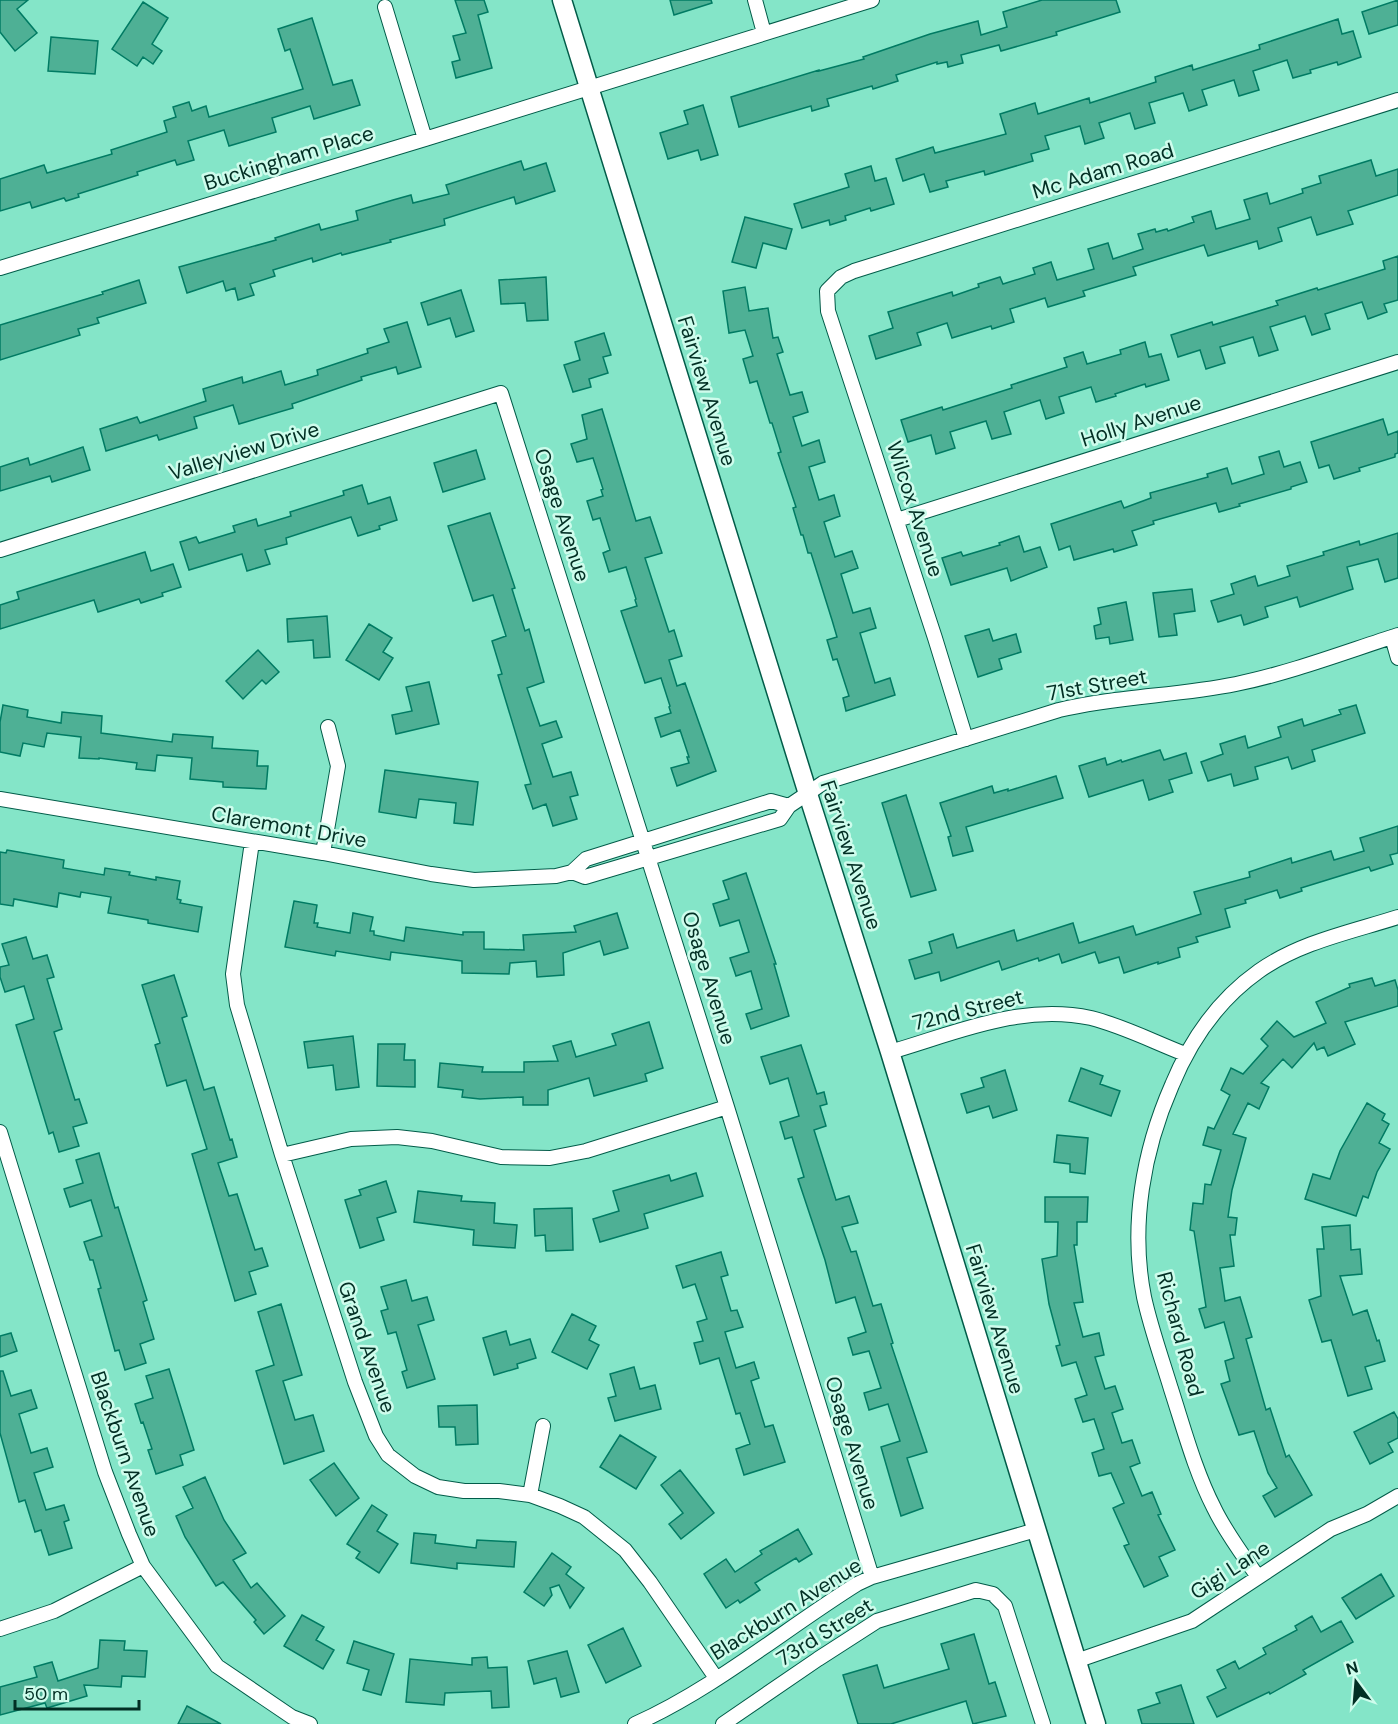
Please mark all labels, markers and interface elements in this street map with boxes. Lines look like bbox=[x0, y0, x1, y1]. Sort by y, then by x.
street label: Buckingham Place bbox=[201, 119, 377, 197]
street label: Mc Adam Road bbox=[1029, 136, 1177, 206]
street label: Fairview Avenue bbox=[671, 313, 743, 469]
street label: Holly Avenue bbox=[1077, 388, 1205, 454]
street label: Valleyview Drive bbox=[165, 415, 323, 487]
street label: Wilcox Avenue bbox=[880, 437, 950, 581]
street label: Osage Avenue bbox=[527, 445, 597, 585]
street label: 71st Street bbox=[1045, 662, 1149, 708]
street label: Fairview Avenue bbox=[814, 777, 888, 933]
street label: Claremont Drive bbox=[209, 800, 369, 854]
street label: Osage Avenue bbox=[675, 908, 743, 1048]
street label: 72nd Street bbox=[910, 983, 1026, 1037]
street label: Fairview Avenue bbox=[959, 1241, 1031, 1397]
street label: Richard Road bbox=[1150, 1269, 1210, 1399]
street label: Grand Avenue bbox=[331, 1278, 403, 1417]
street label: Blackburn Avenue bbox=[84, 1368, 166, 1541]
street label: Osage Avenue bbox=[818, 1373, 886, 1513]
street label: Gigi Lane bbox=[1185, 1534, 1275, 1606]
street label: Blackburn Avenue bbox=[705, 1551, 867, 1667]
street label: 73rd Street bbox=[771, 1591, 879, 1673]
north arrow bbox=[1326, 1652, 1386, 1712]
text: N bbox=[1343, 1656, 1361, 1680]
scale bar bbox=[15, 1673, 140, 1711]
text: 50 m bbox=[24, 1682, 68, 1706]

